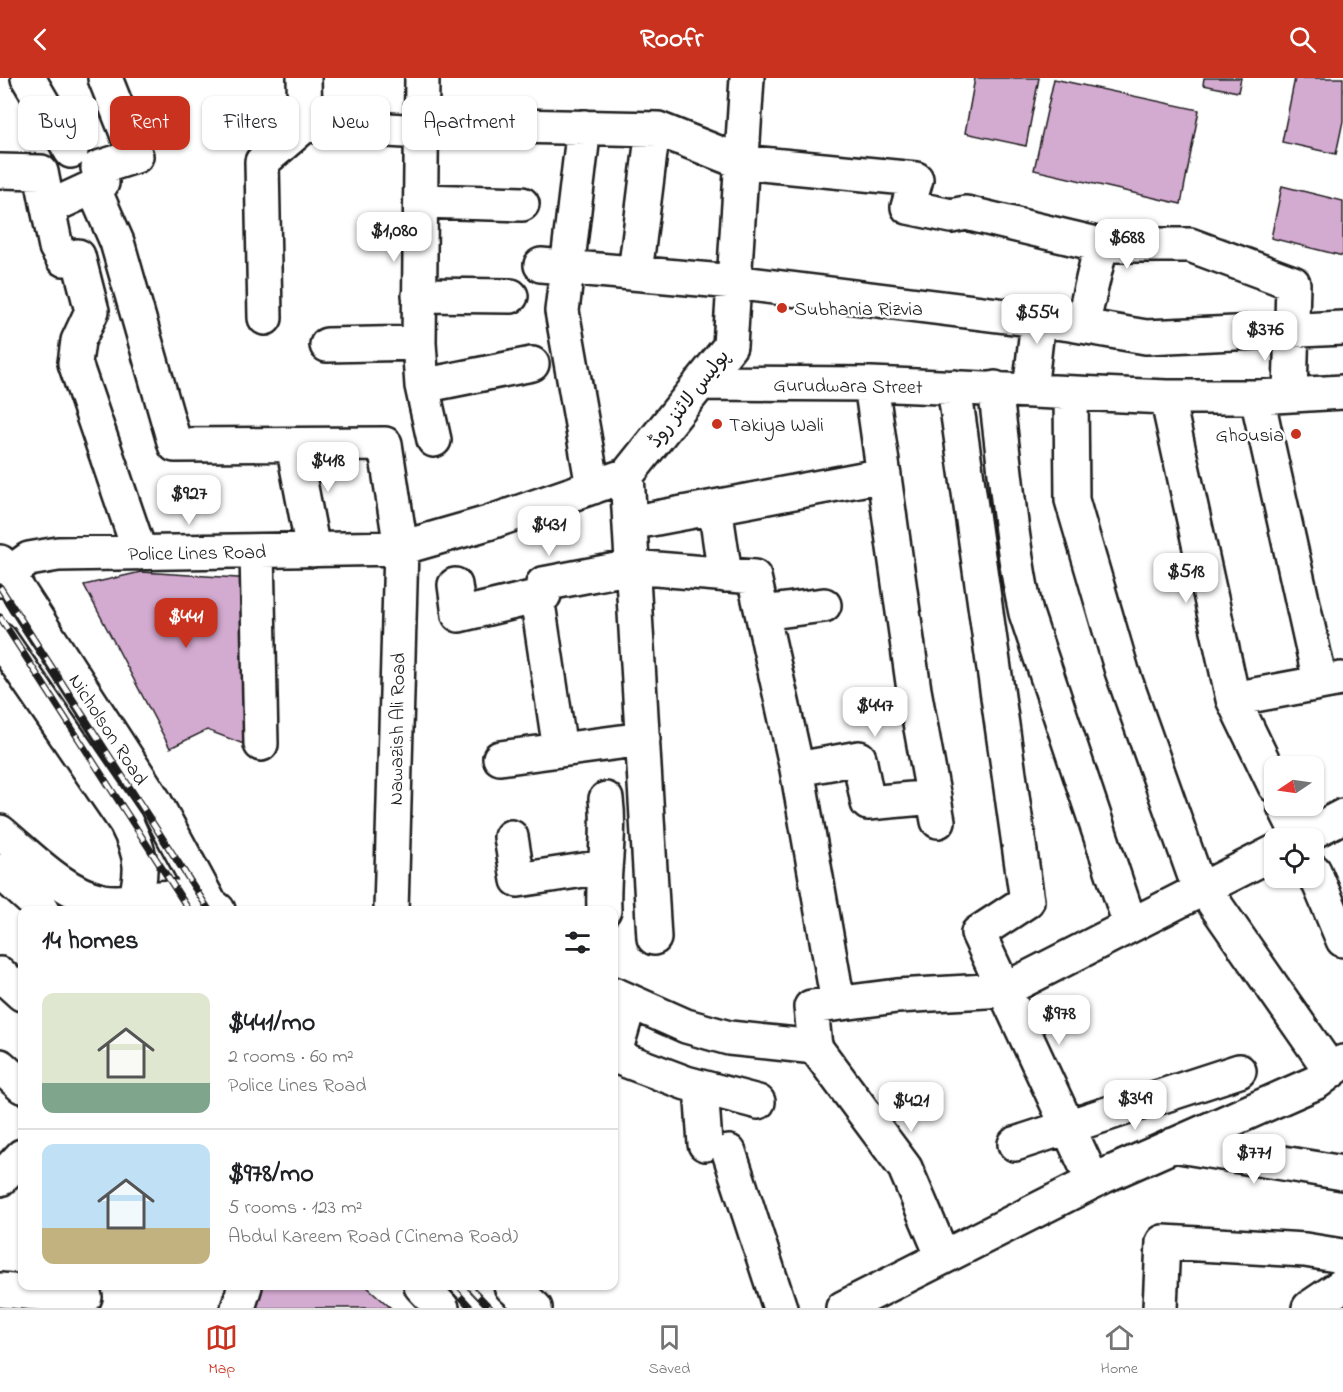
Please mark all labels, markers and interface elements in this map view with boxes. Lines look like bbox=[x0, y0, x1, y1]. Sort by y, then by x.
text: Roofr bbox=[640, 20, 703, 59]
icon: back bbox=[24, 23, 57, 56]
icon: search bbox=[1286, 23, 1319, 56]
chip: Buy bbox=[18, 96, 98, 150]
chip: Rent bbox=[110, 96, 190, 150]
chip: Filters bbox=[202, 96, 299, 150]
chip: New bbox=[311, 96, 390, 150]
chip: Apartment bbox=[402, 96, 537, 150]
pin: $1,080 bbox=[345, 212, 443, 263]
text: $1,080 bbox=[371, 217, 417, 246]
pin: $688 bbox=[1091, 219, 1163, 270]
text: $688 bbox=[1109, 224, 1145, 253]
pin: $554 bbox=[1001, 294, 1073, 345]
place label: Subhania Rizvia bbox=[794, 296, 923, 325]
text: $554 bbox=[1015, 299, 1059, 328]
marker: Subhania Rizvia bbox=[775, 301, 789, 315]
pin: $376 bbox=[1229, 311, 1301, 362]
text: $376 bbox=[1246, 316, 1284, 345]
street label: پولیس لائنز روڈ bbox=[642, 344, 738, 455]
street label: Gurudwara Street bbox=[773, 372, 923, 403]
place label: Takiya Wali bbox=[729, 412, 824, 441]
marker: Takiya Wali bbox=[710, 417, 724, 431]
place label: Ghousia bbox=[1216, 422, 1284, 451]
marker: Ghousia bbox=[1289, 427, 1303, 441]
pin: $418 bbox=[292, 442, 364, 493]
text: $418 bbox=[311, 447, 345, 476]
pin: $927 bbox=[153, 475, 225, 526]
text: $927 bbox=[171, 480, 207, 509]
pin: $431 bbox=[513, 506, 585, 557]
text: $431 bbox=[532, 511, 566, 540]
street label: Police Lines Road bbox=[128, 539, 267, 570]
pin: $518 bbox=[1150, 553, 1222, 604]
text: $518 bbox=[1167, 558, 1205, 587]
pin: $441 bbox=[150, 598, 222, 649]
text: $441 bbox=[169, 603, 203, 632]
street label: Nawazish Ali Road bbox=[383, 652, 414, 806]
street label: Nicholson Road bbox=[60, 669, 154, 792]
pin: $447 bbox=[839, 687, 911, 738]
text: $447 bbox=[857, 692, 893, 721]
north arrow bbox=[1264, 756, 1324, 816]
map controls bbox=[1264, 756, 1324, 888]
button: locate bbox=[1264, 828, 1324, 888]
text: 14 homes bbox=[42, 923, 138, 961]
icon: filters bbox=[561, 926, 594, 959]
pin: $978 bbox=[1023, 995, 1095, 1046]
text: $978 bbox=[1042, 1000, 1076, 1029]
text: $441/mo bbox=[228, 1005, 315, 1043]
icon: home bbox=[90, 1017, 162, 1089]
text: 2 rooms · 60 m² bbox=[228, 1043, 354, 1072]
text: Police Lines Road bbox=[228, 1072, 366, 1101]
pin: $349 bbox=[1099, 1080, 1171, 1131]
pin: $421 bbox=[875, 1082, 947, 1133]
text: $349 bbox=[1118, 1085, 1152, 1114]
text: $421 bbox=[893, 1087, 929, 1116]
pin: $771 bbox=[1218, 1134, 1290, 1185]
text: $771 bbox=[1237, 1139, 1271, 1168]
text: $978/mo bbox=[228, 1156, 314, 1194]
icon: home bbox=[90, 1168, 162, 1240]
text: 5 rooms · 123 m² bbox=[228, 1194, 362, 1223]
text: Abdul Kareem Road (Cinema Road) bbox=[228, 1223, 518, 1252]
tab: Map bbox=[205, 1321, 238, 1381]
tab: Saved bbox=[649, 1321, 690, 1381]
tab: Home bbox=[1101, 1321, 1138, 1381]

